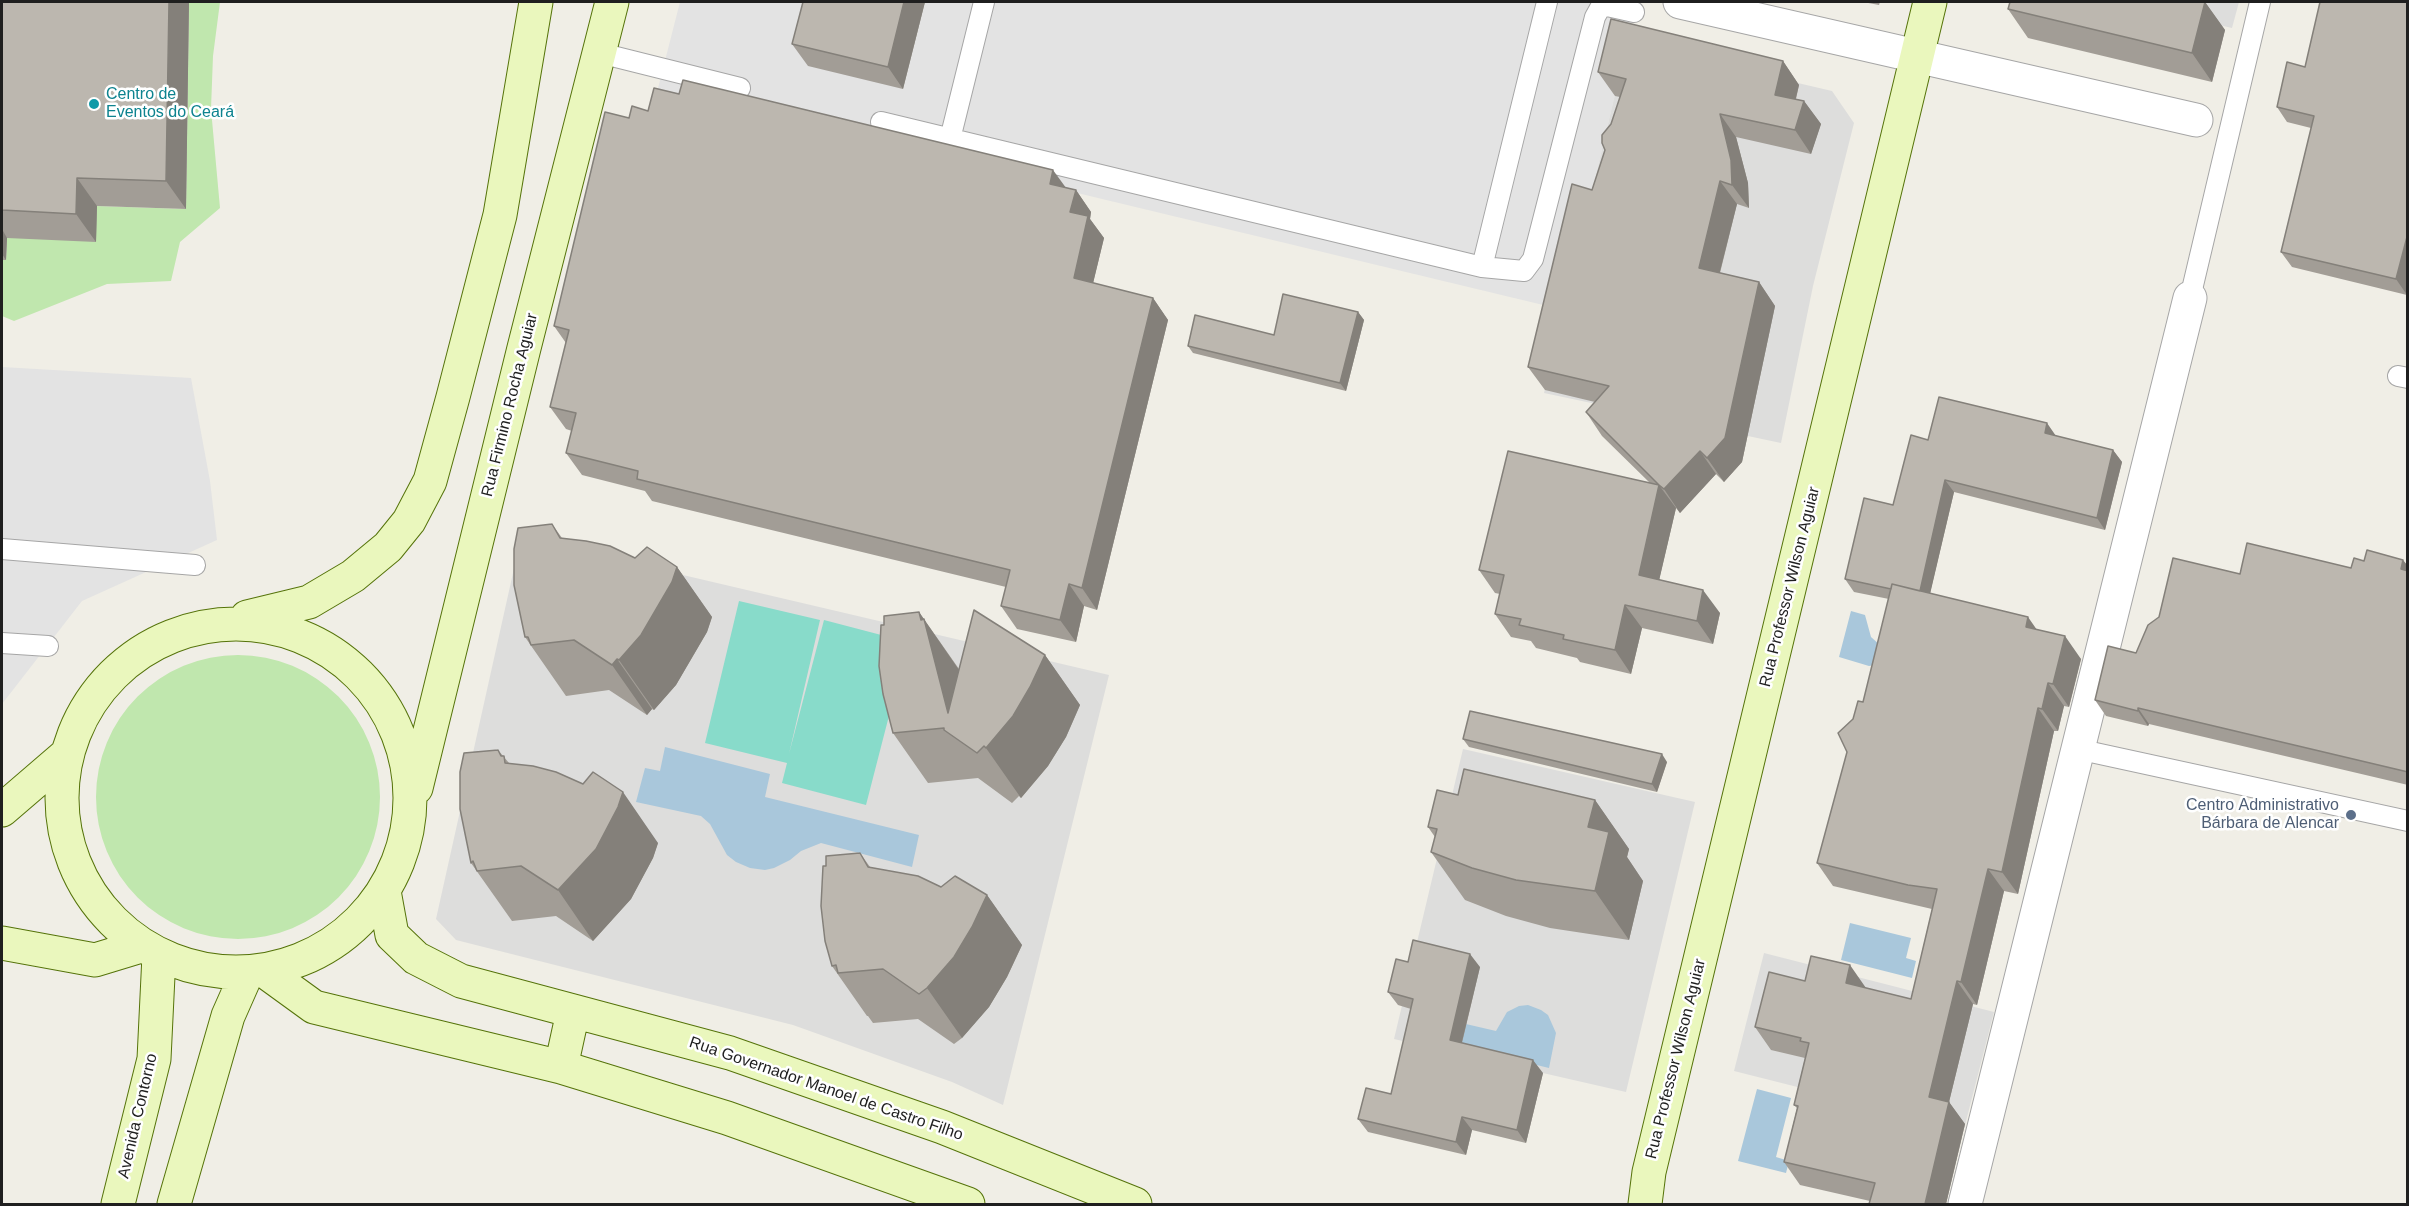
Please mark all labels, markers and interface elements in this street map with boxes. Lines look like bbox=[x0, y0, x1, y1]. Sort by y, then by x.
place label: Centro de Eventos do Ceará bbox=[106, 85, 234, 123]
marker: Centro de Eventos do Ceará bbox=[87, 97, 101, 111]
street label: Rua Firmino Rocha Aguiar bbox=[478, 311, 542, 499]
street label: Rua Professor Wilson Aguiar bbox=[1756, 485, 1824, 689]
place label: Centro Administrativo Bárbara de Alencar bbox=[2186, 796, 2339, 834]
marker: Centro Administrativo Bárbara de Alencar bbox=[2344, 808, 2358, 822]
street label: Rua Professor Wilson Aguiar bbox=[1642, 957, 1710, 1161]
street label: Rua Governador Manoel de Castro Filho bbox=[687, 1033, 965, 1145]
street label: Avenida Contorno bbox=[114, 1052, 162, 1180]

